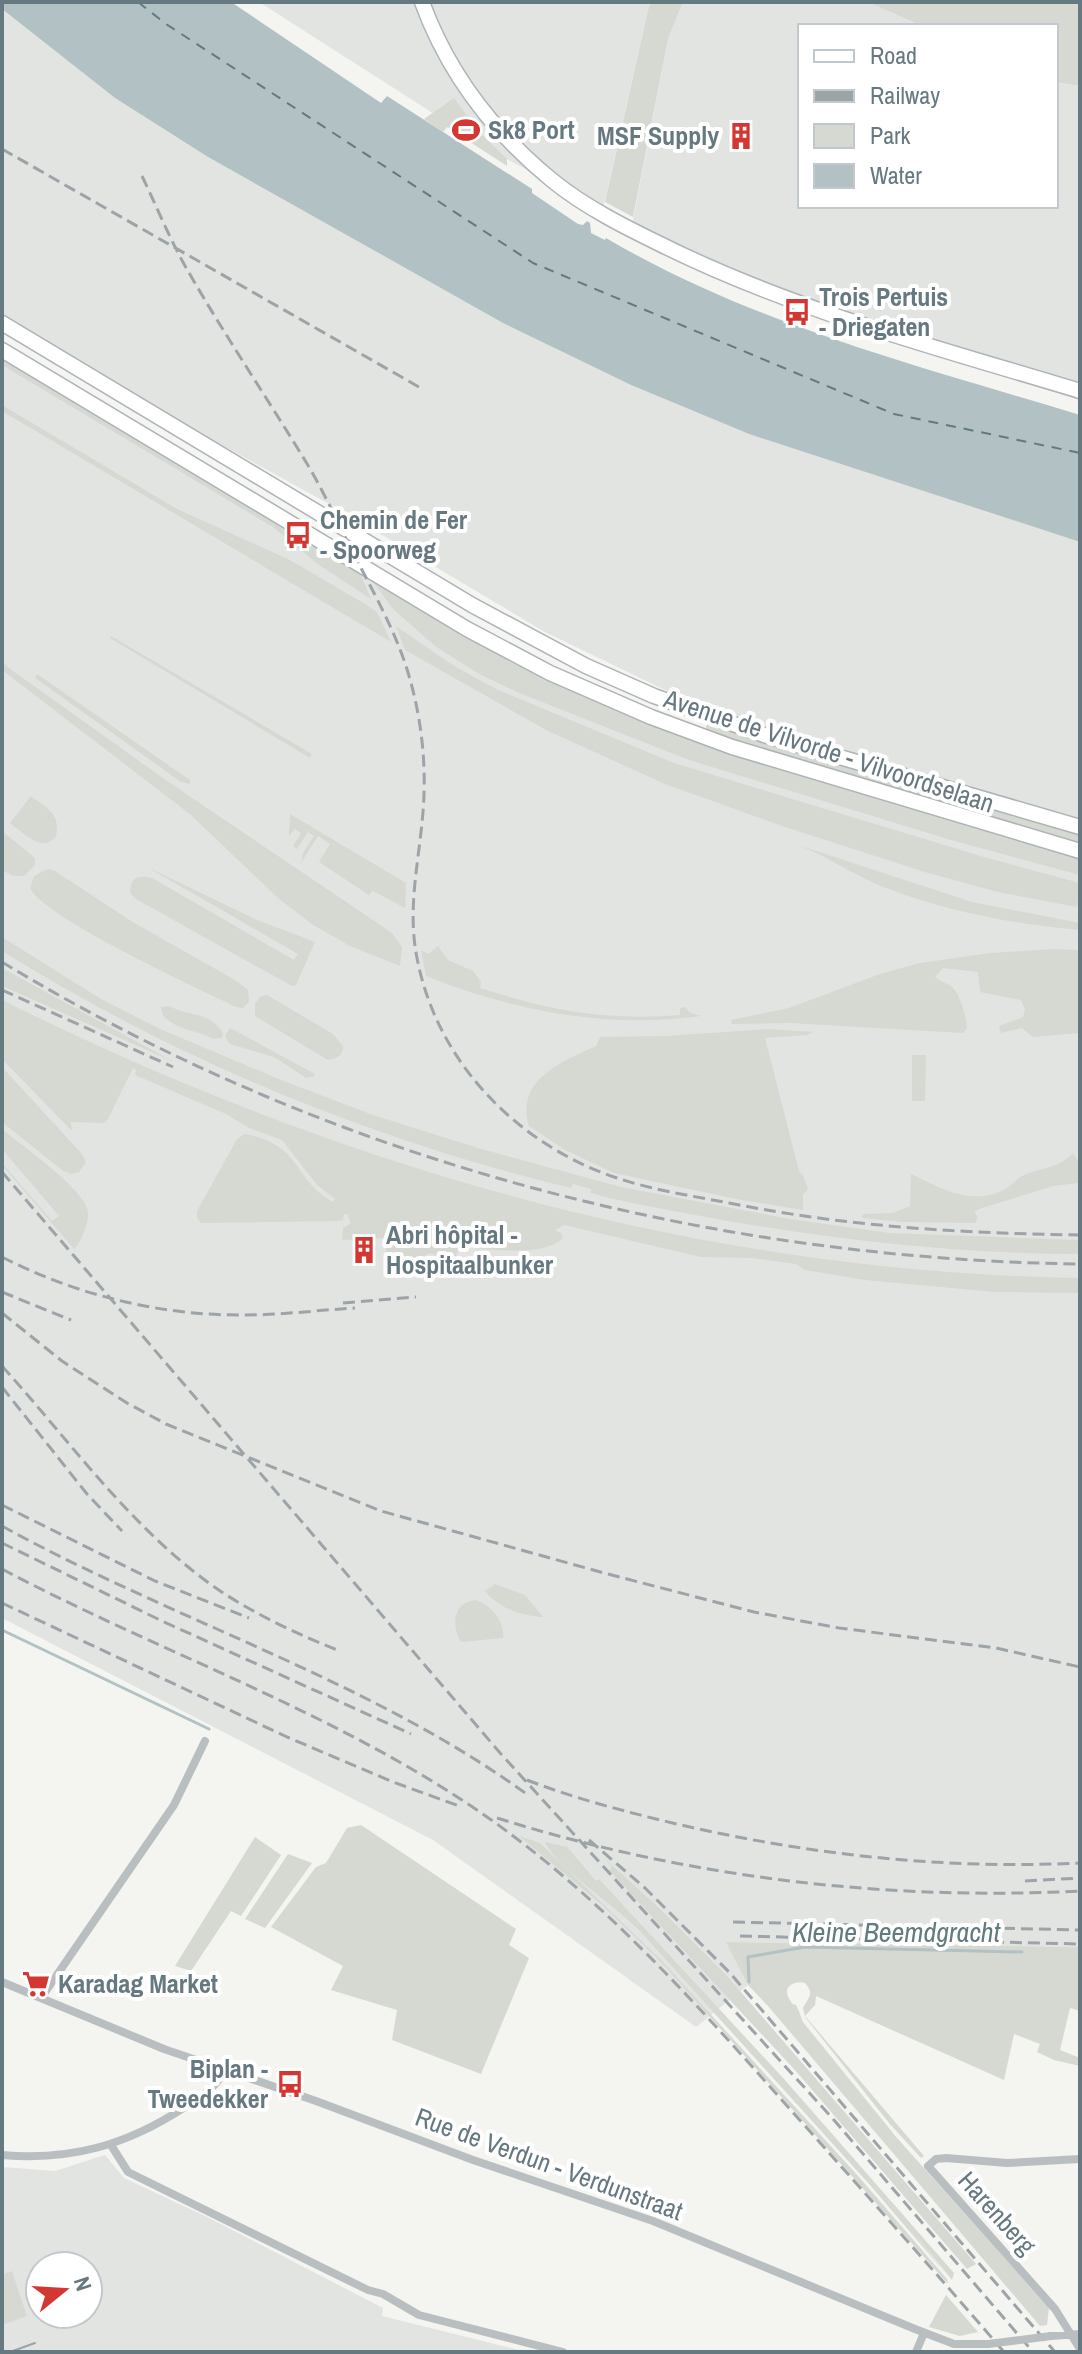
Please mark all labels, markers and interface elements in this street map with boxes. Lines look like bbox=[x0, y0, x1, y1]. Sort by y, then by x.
legend bbox=[798, 24, 1058, 208]
text: Road bbox=[870, 39, 917, 71]
text: Railway bbox=[870, 79, 940, 111]
place label: Sk8 Port bbox=[488, 112, 575, 147]
sports icon: Sk8 Port bbox=[451, 115, 481, 145]
place label: MSF Supply bbox=[597, 118, 719, 153]
text: Park bbox=[870, 119, 911, 151]
building icon: MSF Supply bbox=[726, 121, 756, 151]
text: Water bbox=[870, 159, 922, 191]
place label: Trois Pertuis - Driegaten bbox=[819, 279, 948, 344]
bus stop icon: Trois Pertuis - Driegaten bbox=[782, 297, 812, 327]
place label: Chemin de Fer - Spoorweg bbox=[320, 502, 468, 567]
bus stop icon: Chemin de Fer - Spoorweg bbox=[283, 520, 313, 550]
street label: Avenue de Vilvorde - Vilvoordselaan bbox=[659, 680, 999, 820]
place label: Abri hôpital - Hospitaalbunker bbox=[386, 1217, 554, 1282]
building icon: Abri hôpital - Hospitaalbunker bbox=[349, 1235, 379, 1265]
water label: Kleine Beemdgracht bbox=[792, 1913, 1001, 1951]
place label: Karadag Market bbox=[58, 1966, 218, 2001]
supermarket icon: Karadag Market bbox=[21, 1969, 51, 1999]
place label: Biplan - Tweedekker bbox=[147, 2051, 269, 2116]
bus stop icon: Biplan - Tweedekker bbox=[275, 2069, 305, 2099]
street label: Rue de Verdun - Verdunstraat bbox=[411, 2099, 688, 2228]
street label: Harenberg bbox=[951, 2164, 1044, 2262]
north arrow bbox=[24, 2250, 104, 2330]
text: N bbox=[67, 2273, 99, 2295]

